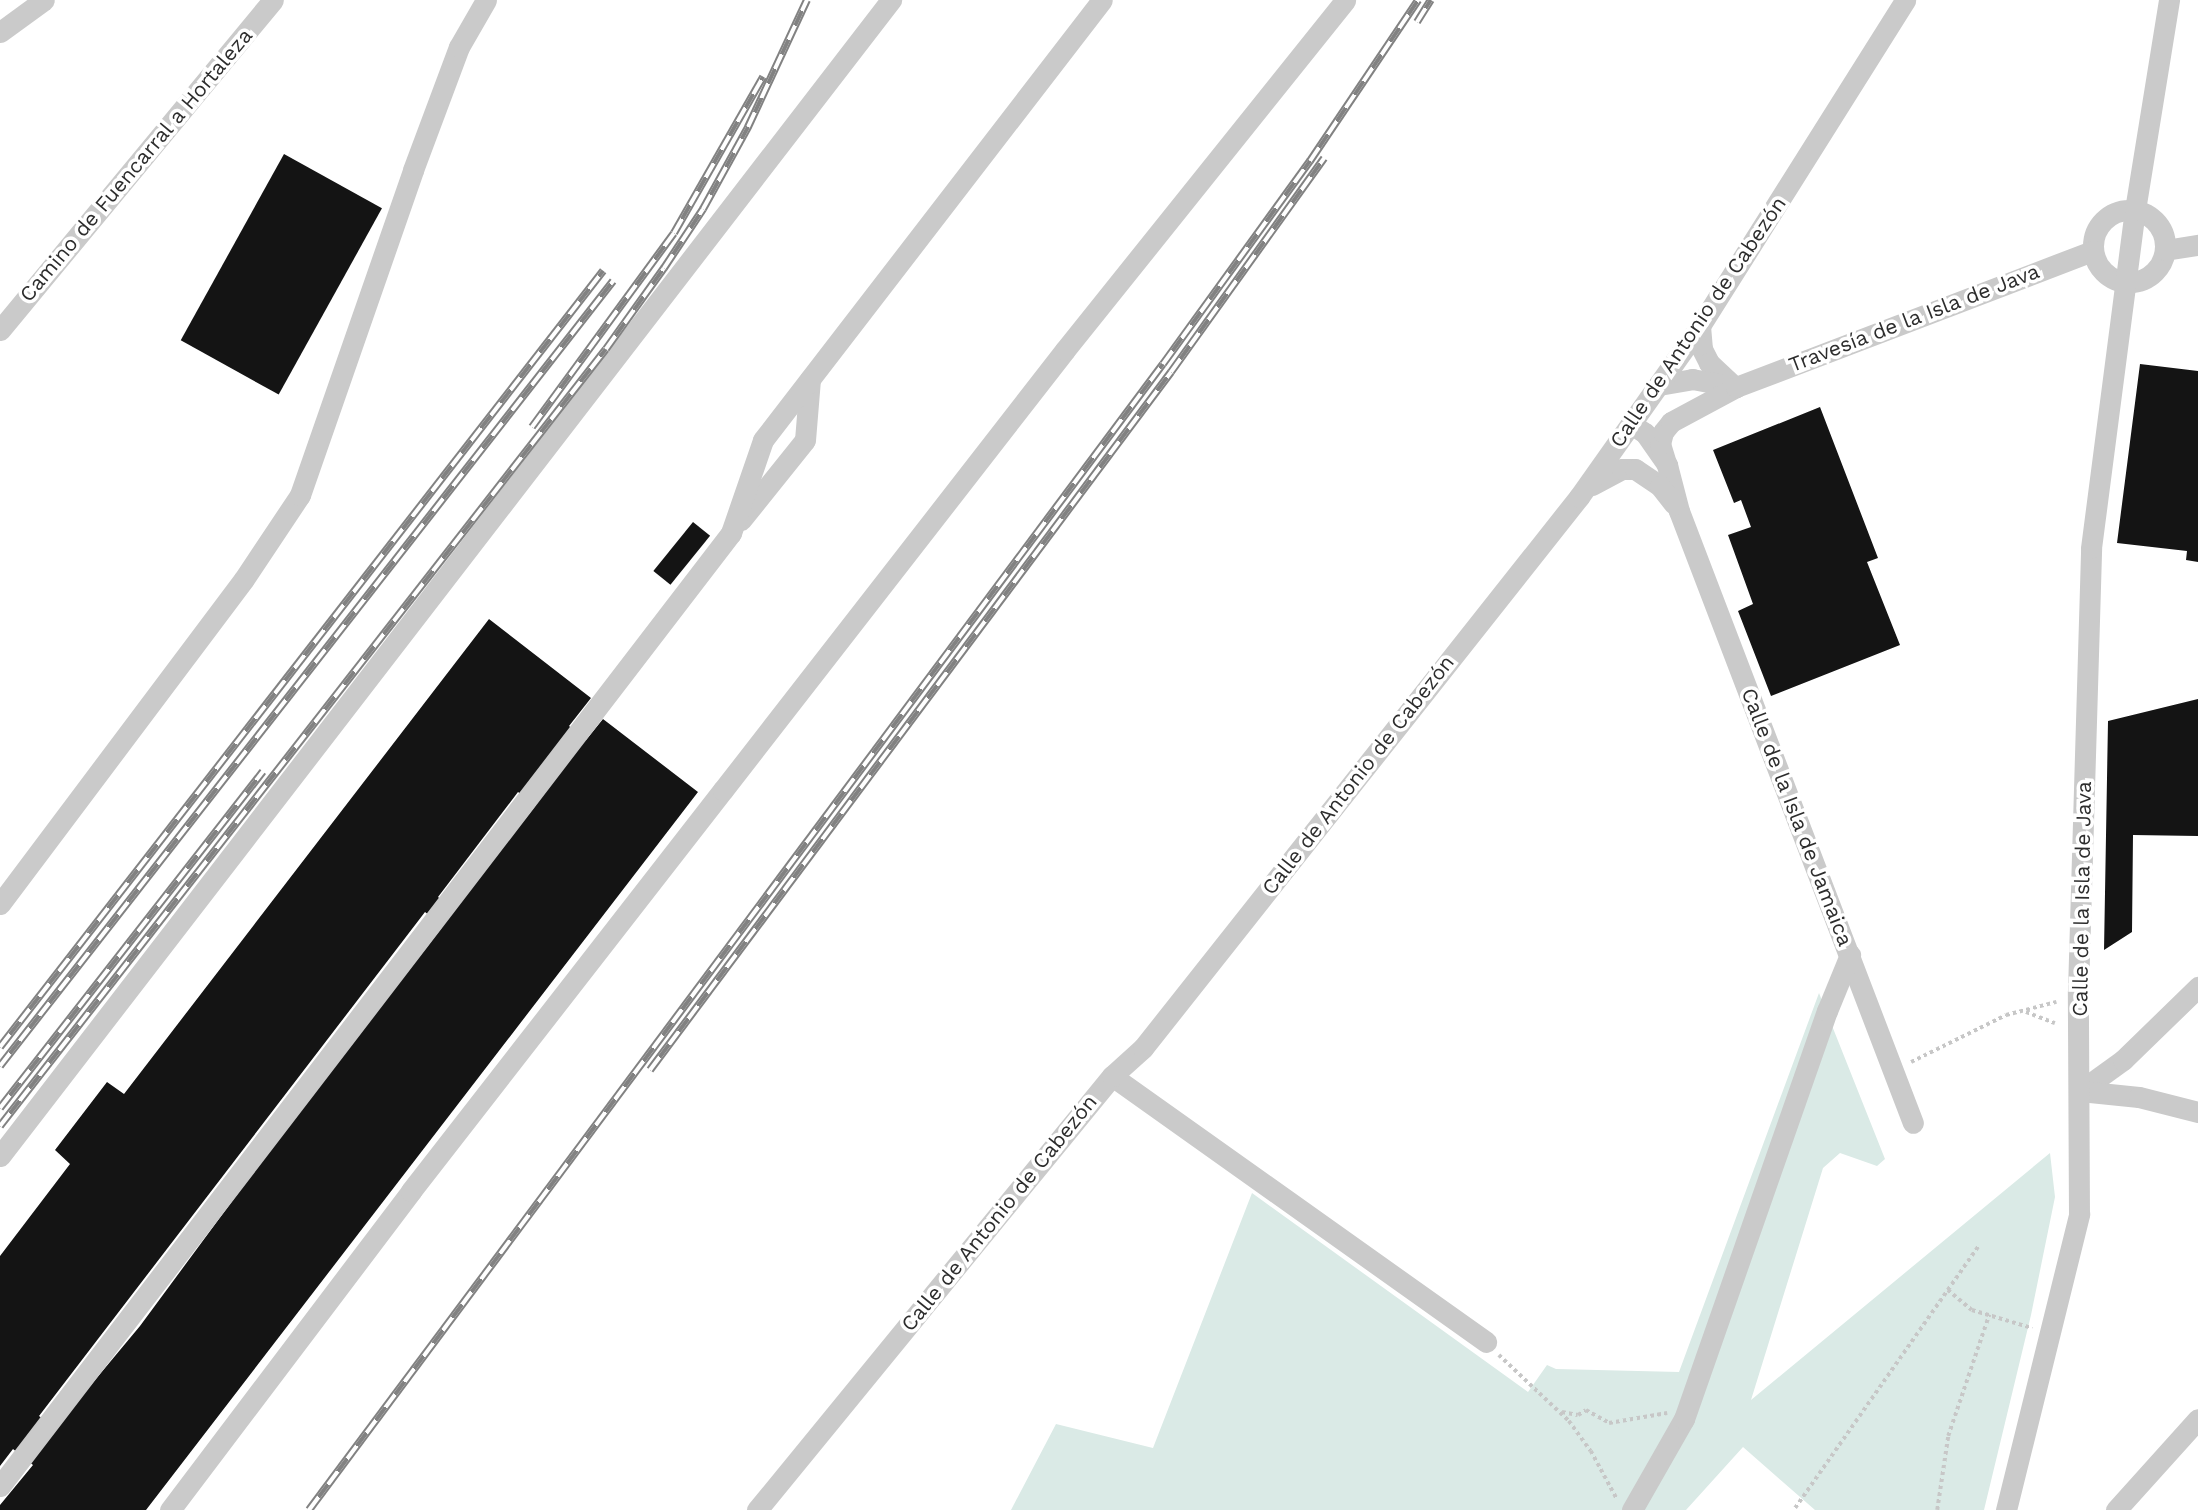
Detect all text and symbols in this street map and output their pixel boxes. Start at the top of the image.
street label: Camino de Fuencarral a Hortaleza [14,23,258,307]
street label: Calle de Antonio de Cabezón [1604,191,1792,453]
street label: Travesía de la Isla de Java [1784,258,2044,378]
street label: Calle de Antonio de Cabezón [1256,650,1460,900]
street label: Calle de la Isla de Jamaica [1736,684,1858,950]
street label: Calle de la Isla de Java [2067,780,2097,1018]
street label: Calle de Antonio de Cabezón [895,1089,1103,1337]

